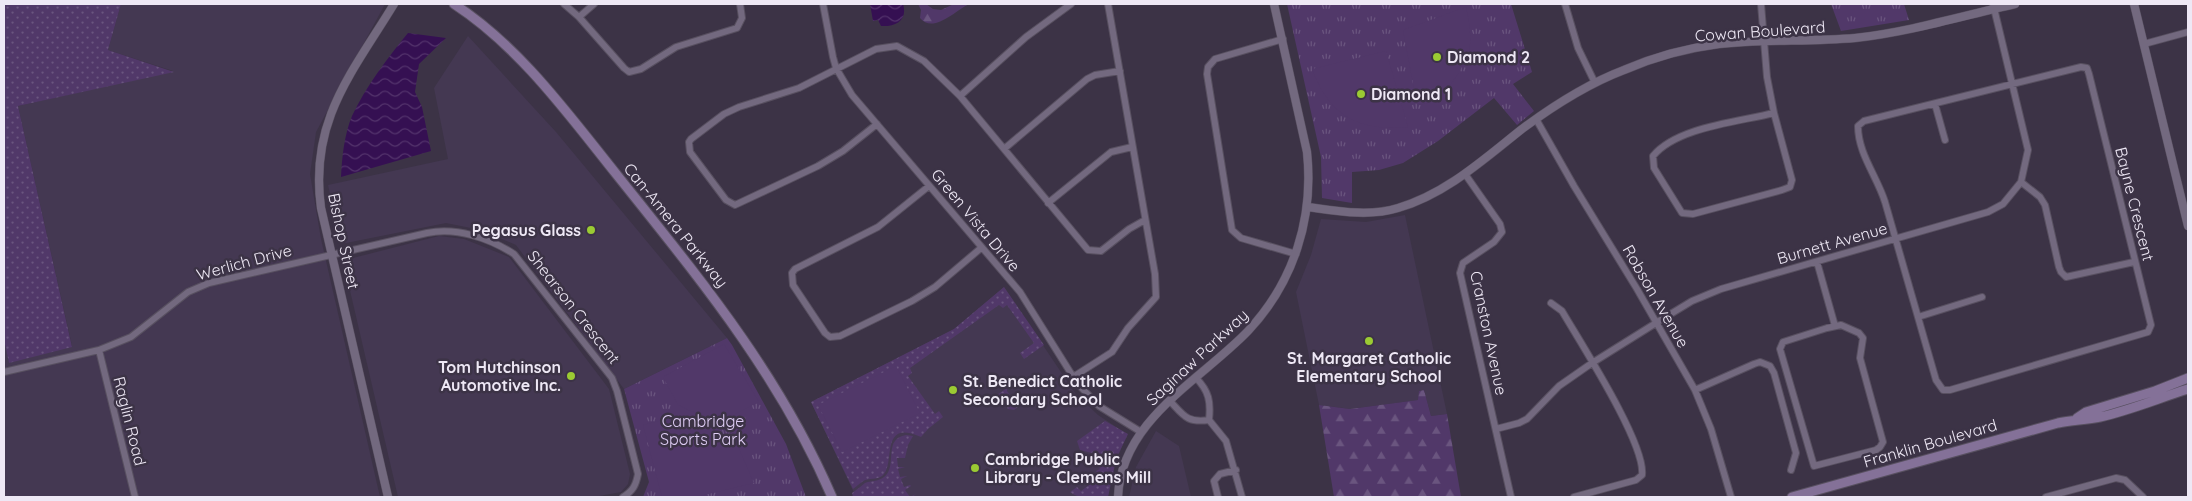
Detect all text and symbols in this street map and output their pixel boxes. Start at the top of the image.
street label: Cowan Boulevard [1694,16,1826,46]
place label: Diamond 2 [1447,47,1530,67]
marker: Diamond 2 [1431,51,1443,63]
place label: Diamond 1 [1371,84,1451,104]
marker: Diamond 1 [1355,88,1367,100]
street label: Bayne Crescent [2111,145,2159,263]
street label: Can-Amera Parkway [620,159,732,291]
street label: Green Vista Drive [927,164,1025,276]
street label: Bishop Street [324,191,364,291]
street label: Burnett Avenue [1774,218,1890,268]
place label: Pegasus Glass [472,220,581,240]
marker: Pegasus Glass [585,224,597,236]
street label: Werlich Drive [194,240,294,284]
street label: Robson Avenue [1618,241,1694,351]
street label: Shearson Crescent [523,246,625,368]
street label: Cranston Avenue [1466,269,1512,397]
street label: Saginaw Parkway [1142,305,1252,409]
marker: St. Margaret Catholic Elementary School [1363,335,1375,347]
place label: St. Margaret Catholic Elementary School [1287,348,1451,386]
place label: Tom Hutchinson Automotive Inc. [438,357,561,395]
marker: Tom Hutchinson Automotive Inc. [565,370,577,382]
place label: St. Benedict Catholic Secondary School [963,371,1122,409]
street label: Raglin Road [109,374,151,468]
marker: St. Benedict Catholic Secondary School [947,384,959,396]
park label: Cambridge Sports Park [660,411,746,449]
street label: Franklin Boulevard [1861,414,1999,472]
place label: Cambridge Public Library - Clemens Mill [985,449,1151,487]
marker: Cambridge Public Library - Clemens Mill [969,462,981,474]

